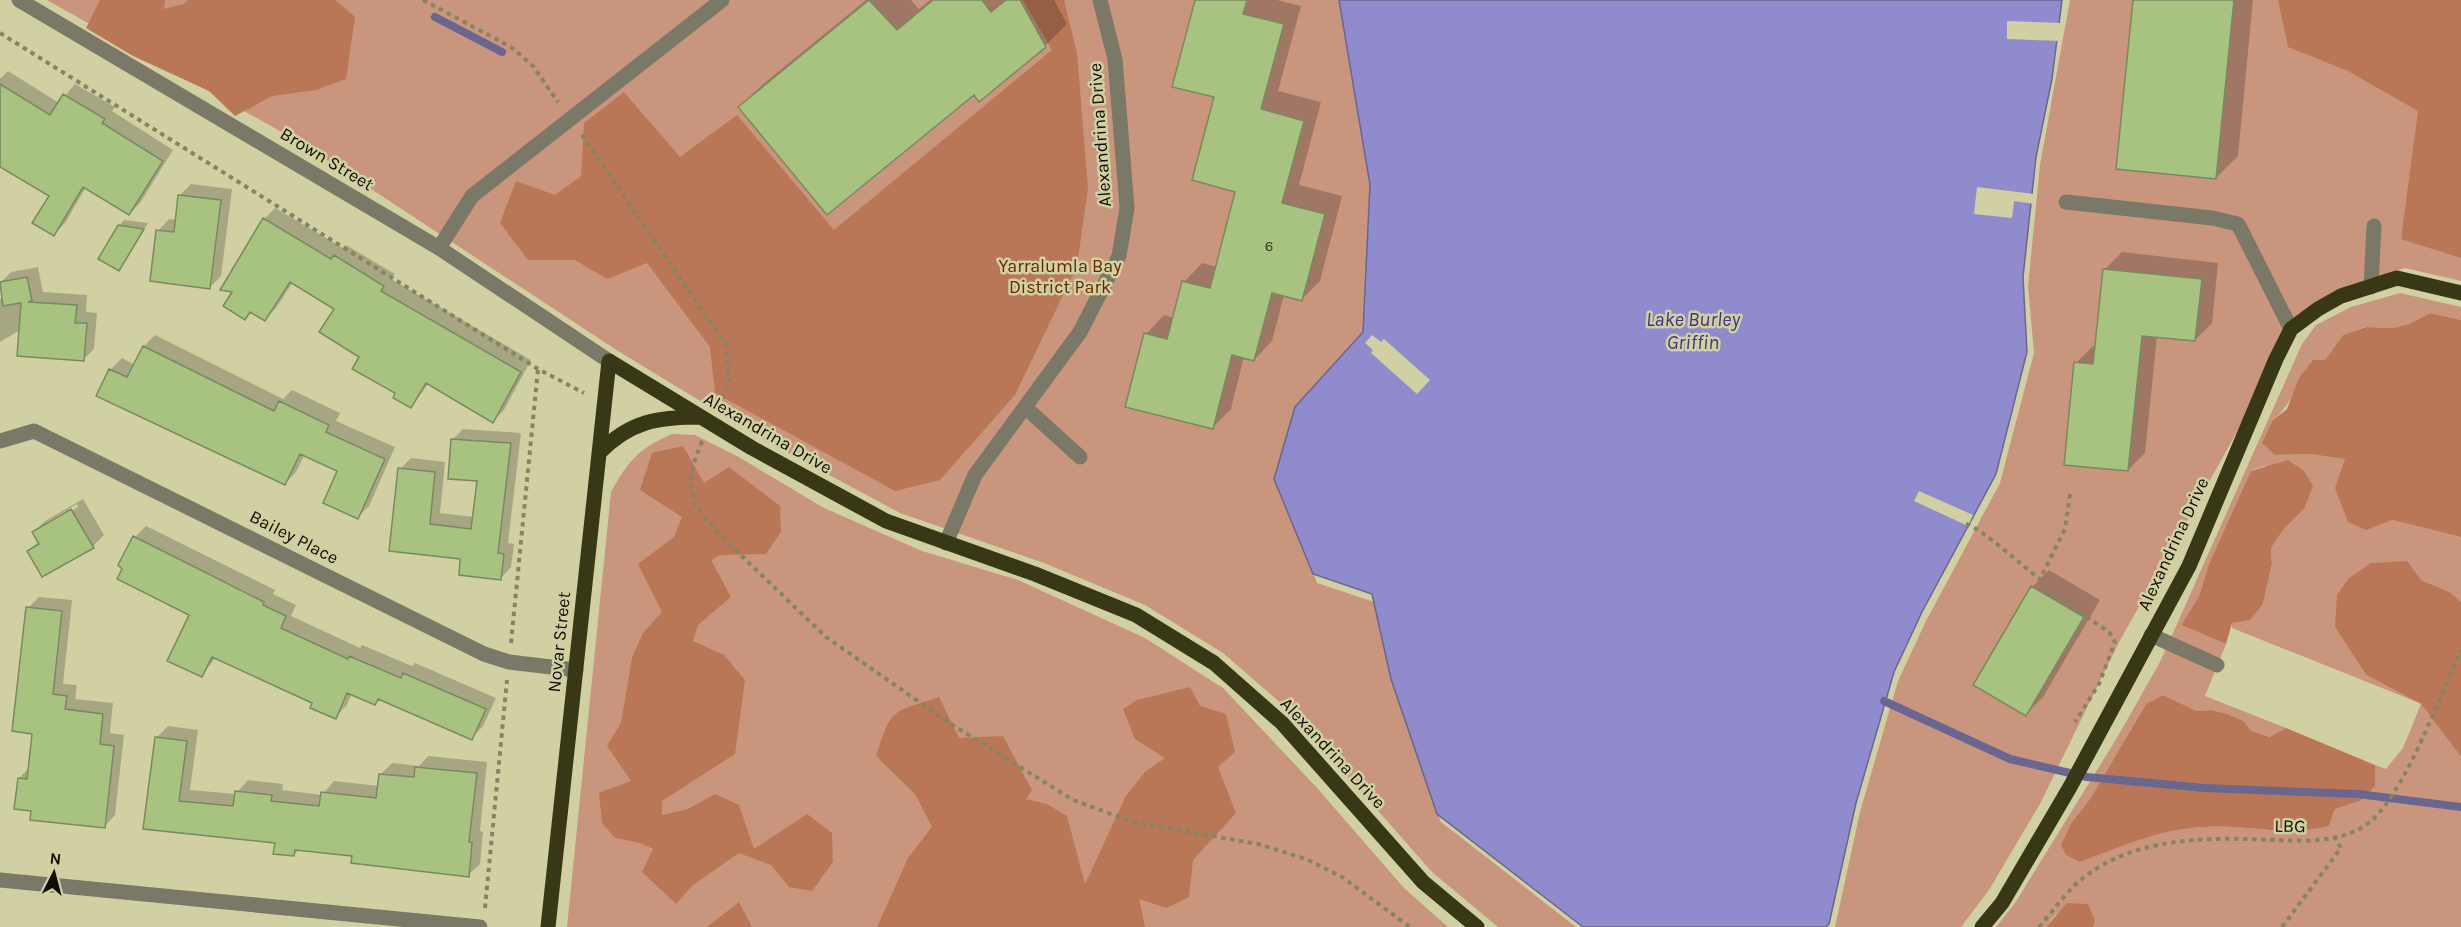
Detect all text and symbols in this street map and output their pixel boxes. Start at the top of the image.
street label: Alexandrina Drive [1084,62,1116,208]
street label: Brown Street [276,122,378,196]
house number: 6 [1265,237,1273,255]
park label: Yarralumla Bay District Park [998,255,1122,298]
water label: Lake Burley Griffin [1646,308,1741,354]
street label: Alexandrina Drive [700,387,836,479]
street label: Alexandrina Drive [2133,474,2213,614]
street label: Bailey Place [246,505,342,569]
street label: Novar Street [543,590,575,694]
street label: Alexandrina Drive [1276,693,1390,813]
street label: LBG [2274,815,2306,837]
north arrow [24,843,84,903]
text: N [49,849,62,869]

